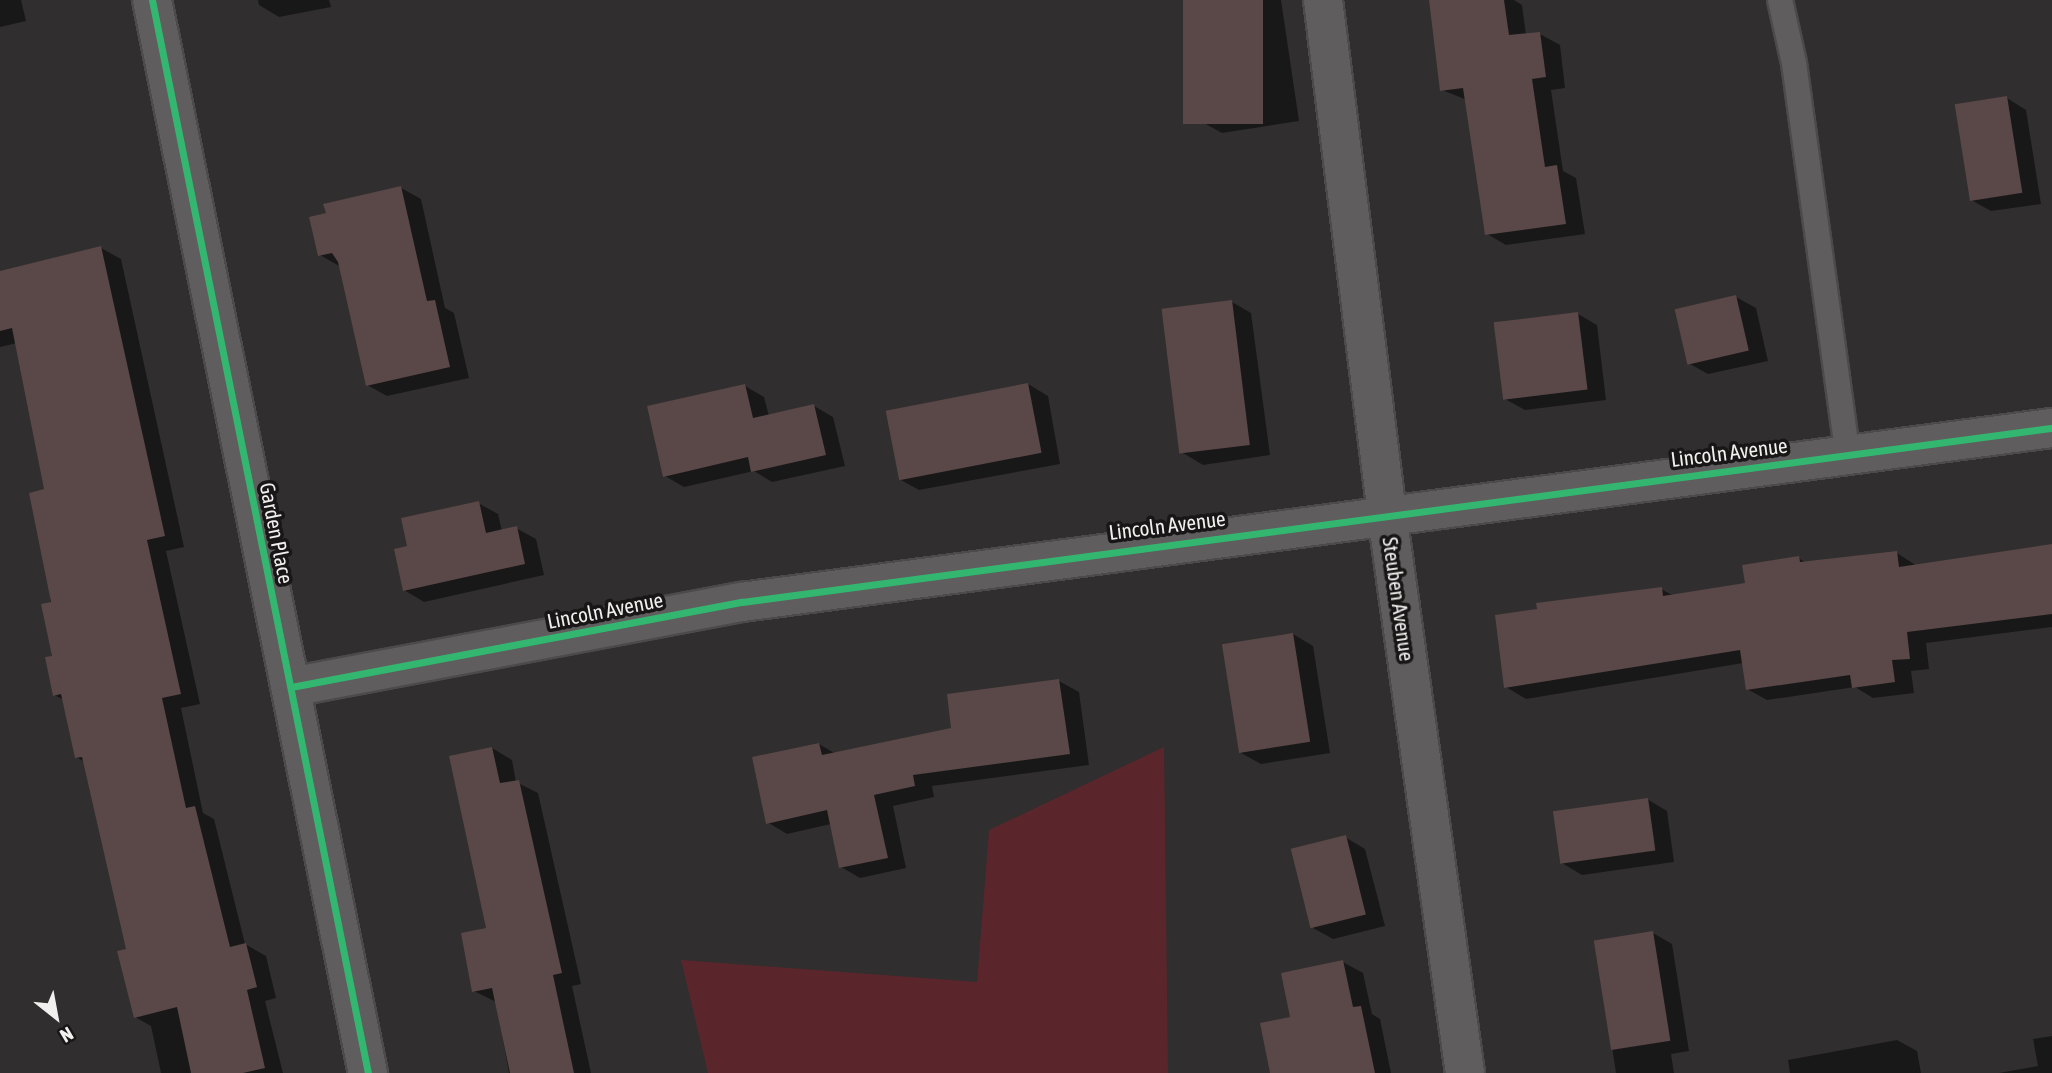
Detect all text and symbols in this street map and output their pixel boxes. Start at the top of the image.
street label: Lincoln Avenue [1669,432,1789,472]
street label: Garden Place [255,480,299,586]
street label: Lincoln Avenue [1107,505,1227,545]
street label: Steuben Avenue [1378,535,1420,663]
street label: Lincoln Avenue [545,586,665,634]
north arrow [21,982,91,1052]
text: N [56,1023,77,1047]

